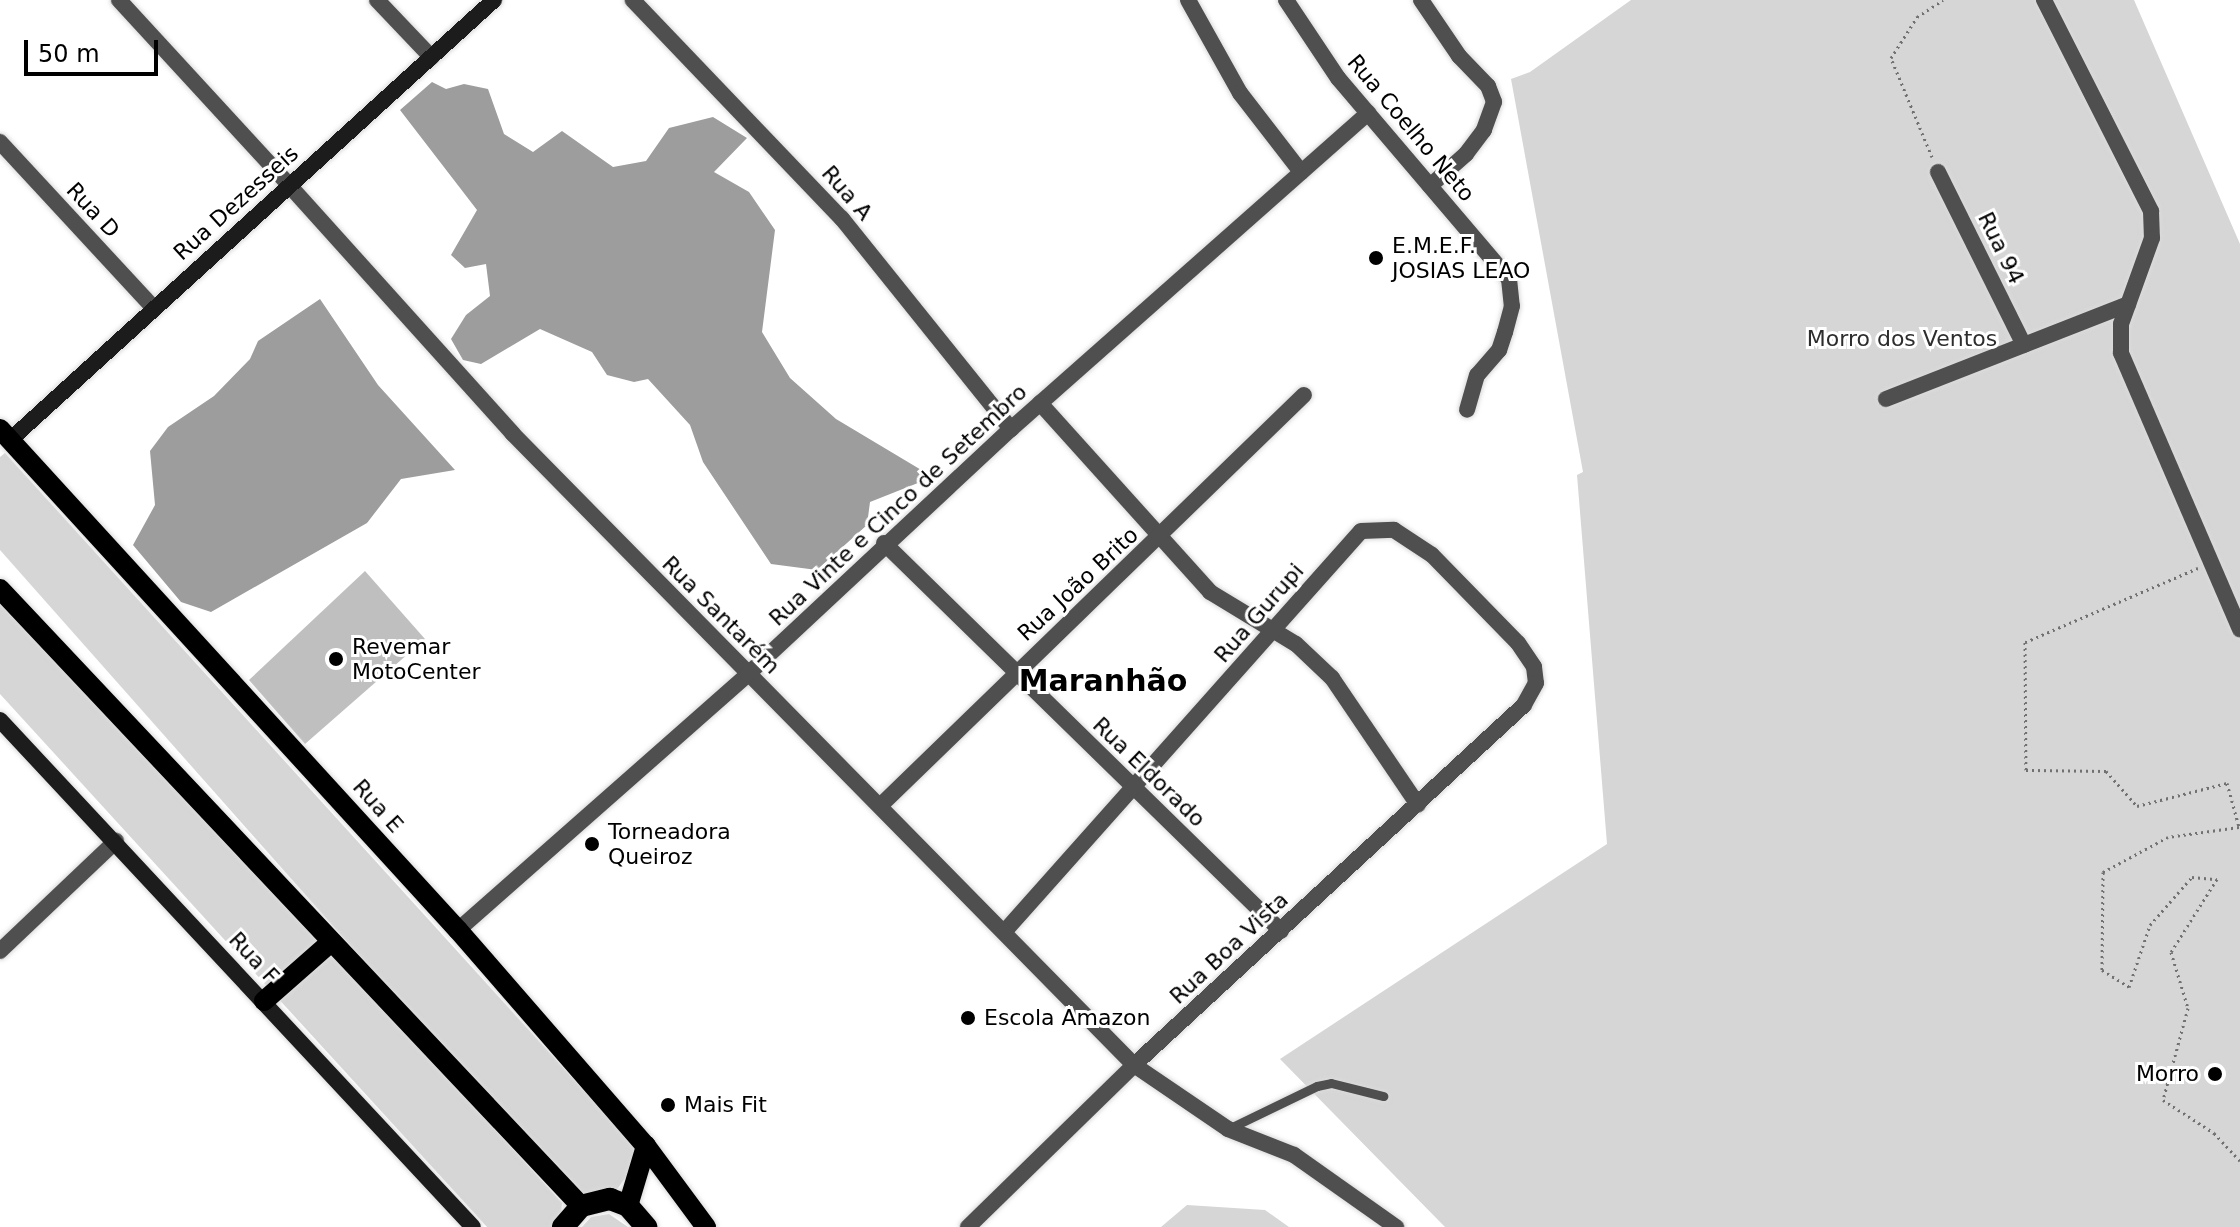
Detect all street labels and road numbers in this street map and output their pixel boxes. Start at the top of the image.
street label: Rua Coelho Neto [1342,49,1480,207]
street label: Rua Dezesseis [168,140,304,266]
street label: Rua A [816,160,878,226]
street label: Rua D [61,177,125,243]
street label: Rua 94 [1972,208,2030,288]
street label: Rua Vinte e Cinco de Setembro [764,379,1032,631]
street label: Rua João Brito [1012,522,1144,646]
street label: Rua Santarém [657,551,785,679]
street label: Rua Gurupi [1209,558,1309,668]
street label: Rua Eldorado [1087,712,1211,832]
street label: Rua E [347,774,409,838]
street label: Rua Boa Vista [1164,887,1294,1009]
street label: Rua F [223,927,285,989]

